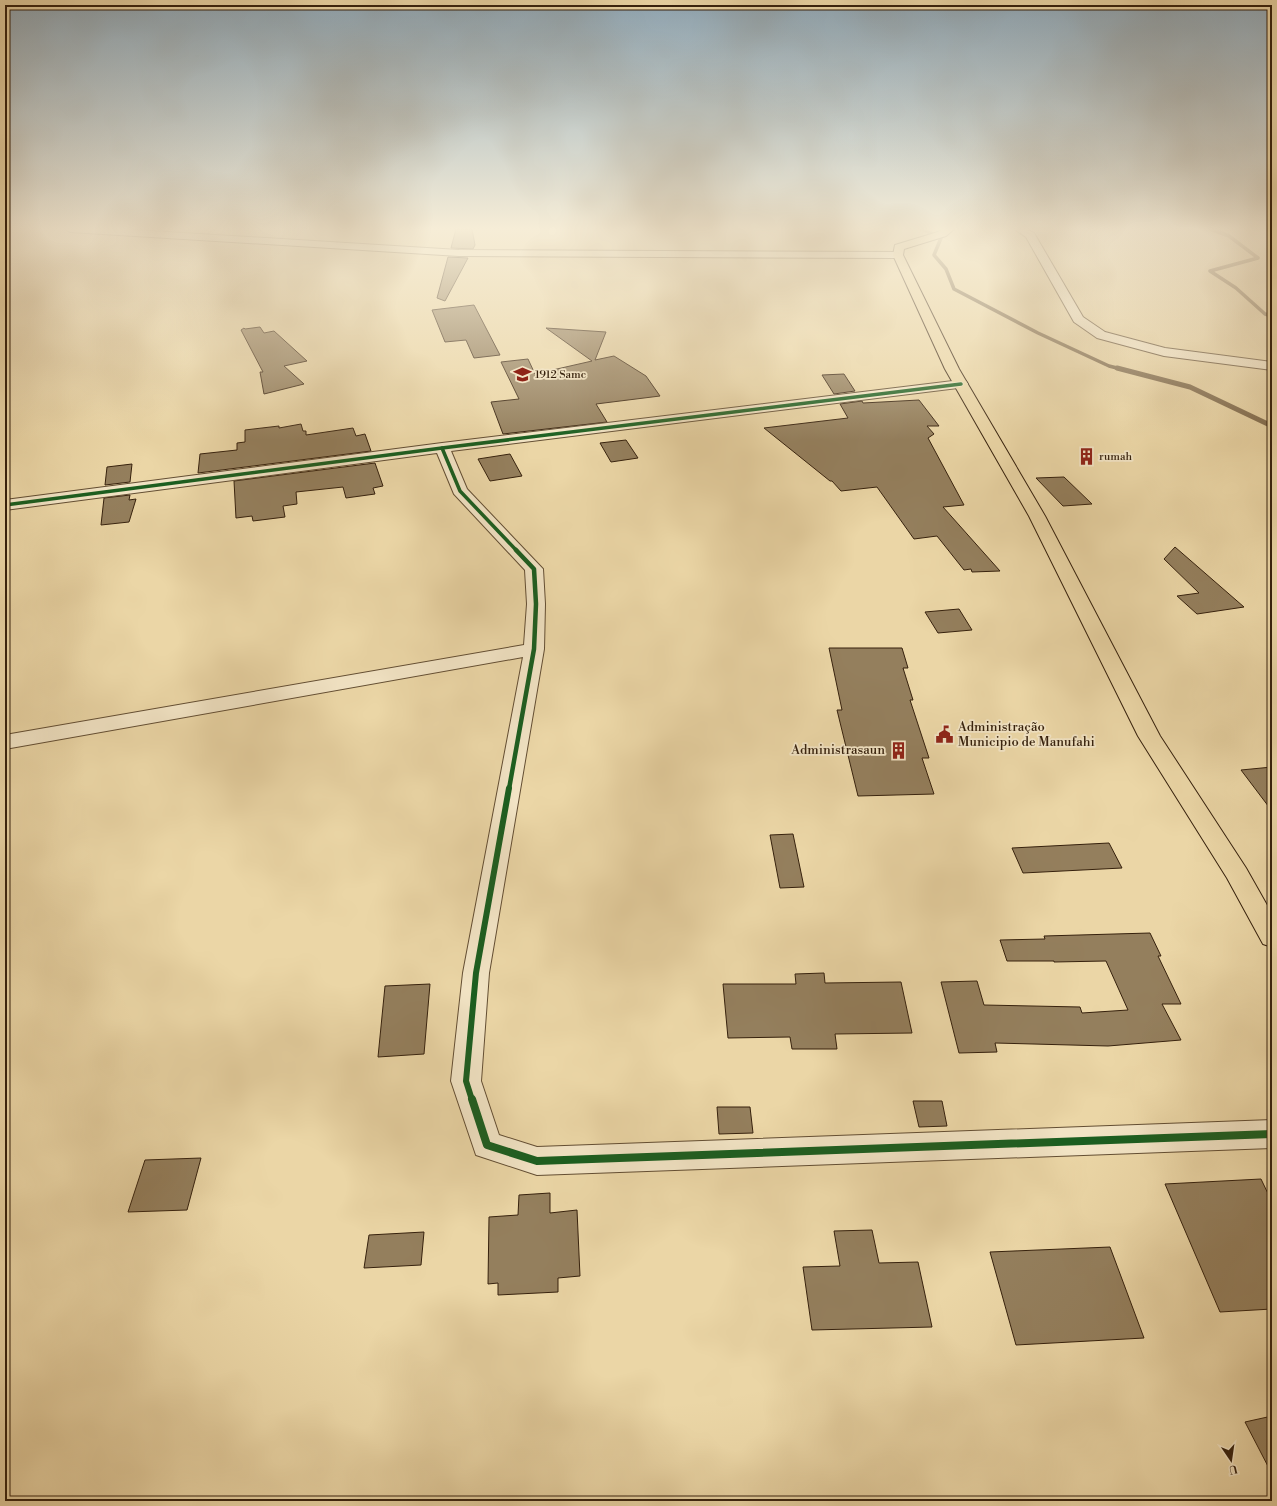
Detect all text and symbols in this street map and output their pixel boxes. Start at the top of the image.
school or university icon: 1912 Same [512,365,532,385]
place label: 1912 Same [535,368,587,382]
building icon: rumah [1076,447,1096,467]
place label: rumah [1099,450,1133,464]
place label: Administração Municipio de Manufahi [957,719,1095,750]
public building icon: Administração Municipio de Manufahi [935,724,955,744]
building icon: Administrasaun [888,740,908,760]
place label: Administrasaun [790,742,885,758]
north arrow [1211,1440,1251,1480]
text: U [1227,1461,1239,1477]

